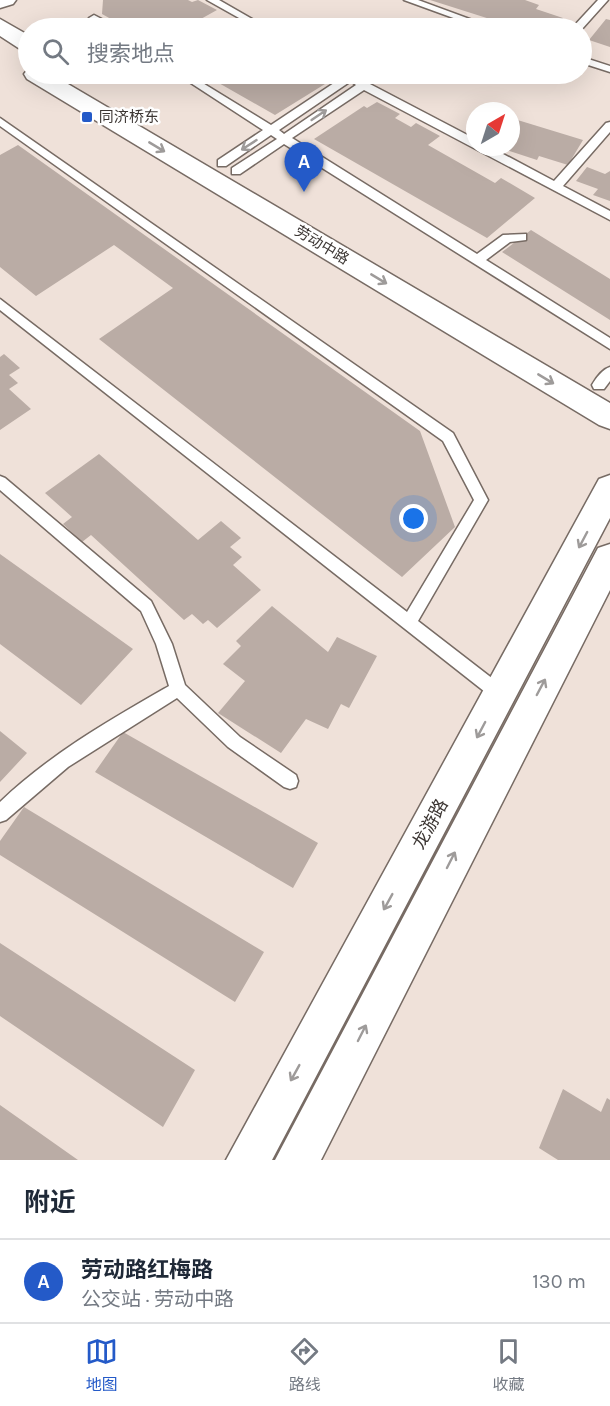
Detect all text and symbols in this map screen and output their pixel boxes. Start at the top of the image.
search box [18,18,592,84]
icon: search [39,35,72,68]
text: 搜索地点 [87,41,175,67]
north arrow [466,102,520,156]
place label: 同济桥东 [99,108,159,126]
one-way arrow [310,109,327,121]
marker: 同济桥东 [80,110,94,124]
one-way arrow [241,139,258,151]
one-way arrow [148,141,165,153]
pin: A [284,142,324,192]
street label: 劳动中路 [292,222,352,268]
one-way arrow [370,273,387,285]
one-way arrow [537,373,554,385]
your location [399,504,428,533]
one-way arrow [576,530,588,548]
one-way arrow [535,679,547,696]
one-way arrow [475,721,487,738]
street label: 龙游路 [407,795,453,853]
one-way arrow [446,851,458,869]
one-way arrow [382,892,393,910]
one-way arrow [357,1025,368,1043]
one-way arrow [289,1064,301,1081]
text: 附近 [24,1187,76,1218]
text: 劳动路红梅路 [81,1257,213,1283]
text: A [37,1270,50,1293]
text: 130 m [532,1270,586,1293]
text: 公交站 · 劳动中路 [81,1288,234,1311]
tab: 地图 [85,1335,118,1395]
tab: 路线 [288,1335,321,1395]
tab: 收藏 [492,1335,525,1395]

